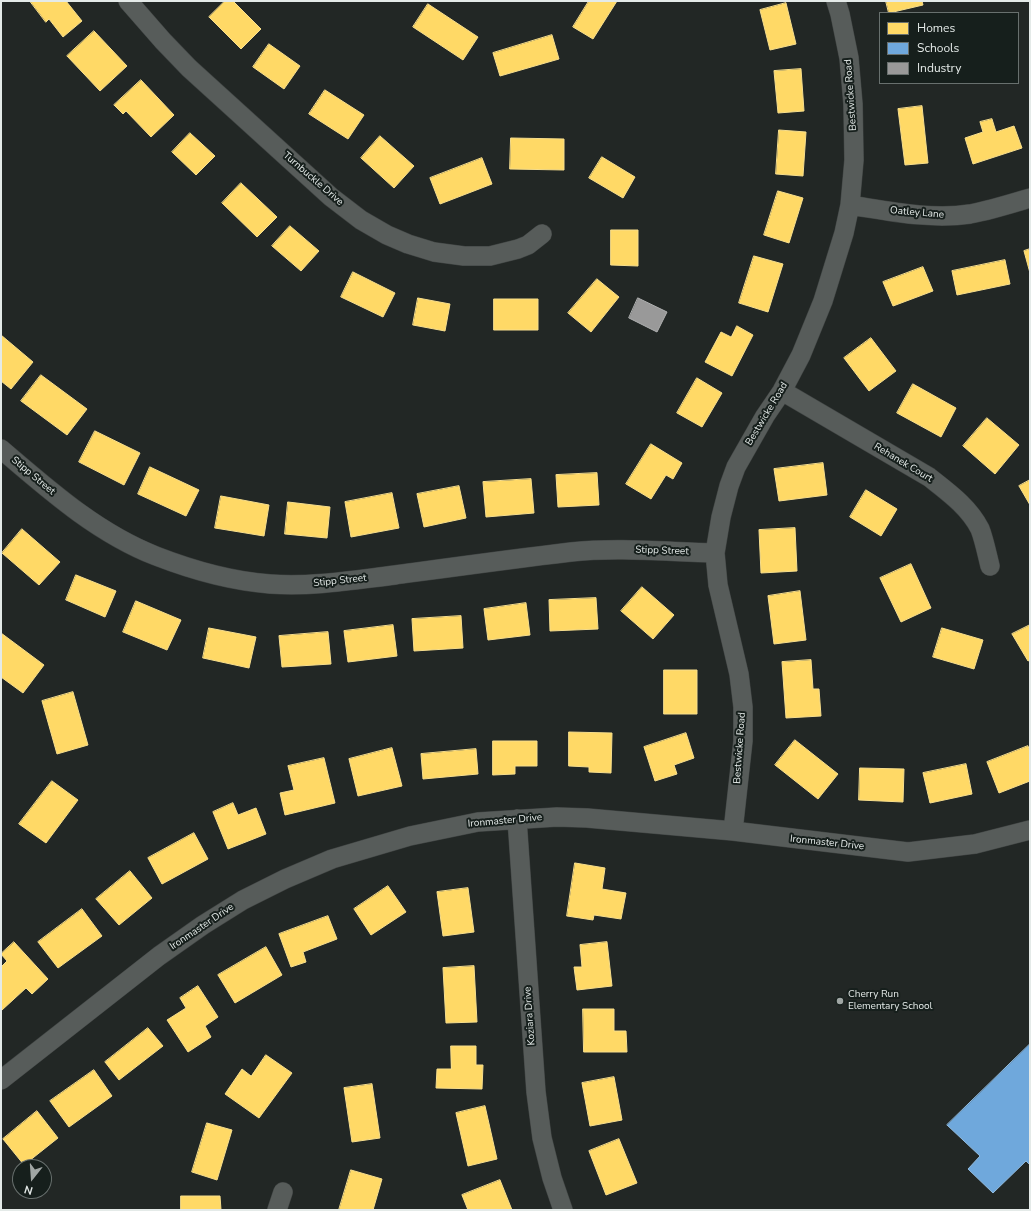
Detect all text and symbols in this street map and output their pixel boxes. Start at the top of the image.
legend [879,12,1019,84]
text: Homes [917,20,955,36]
text: Schools [917,40,959,56]
street label: Bestwicke Road [843,59,859,131]
text: Industry [917,60,961,76]
street label: Turnbuckle Drive [280,150,346,208]
street label: Oatley Lane [890,205,944,221]
street label: Bestwicke Road [743,380,791,448]
street label: Rehanek Court [871,441,935,485]
street label: Stipp Street [9,454,57,498]
street label: Stipp Street [635,544,689,558]
street label: Stipp Street [313,572,367,590]
street label: Bestwicke Road [732,712,748,784]
street label: Ironmaster Drive [467,812,543,830]
street label: Ironmaster Drive [789,833,865,853]
street label: Ironmaster Drive [168,901,236,953]
street label: Koziara Drive [522,986,538,1046]
place label: Cherry Run Elementary School [848,989,933,1012]
marker: Cherry Run Elementary School [835,996,845,1006]
north arrow [12,1159,52,1199]
text: N [23,1182,35,1198]

